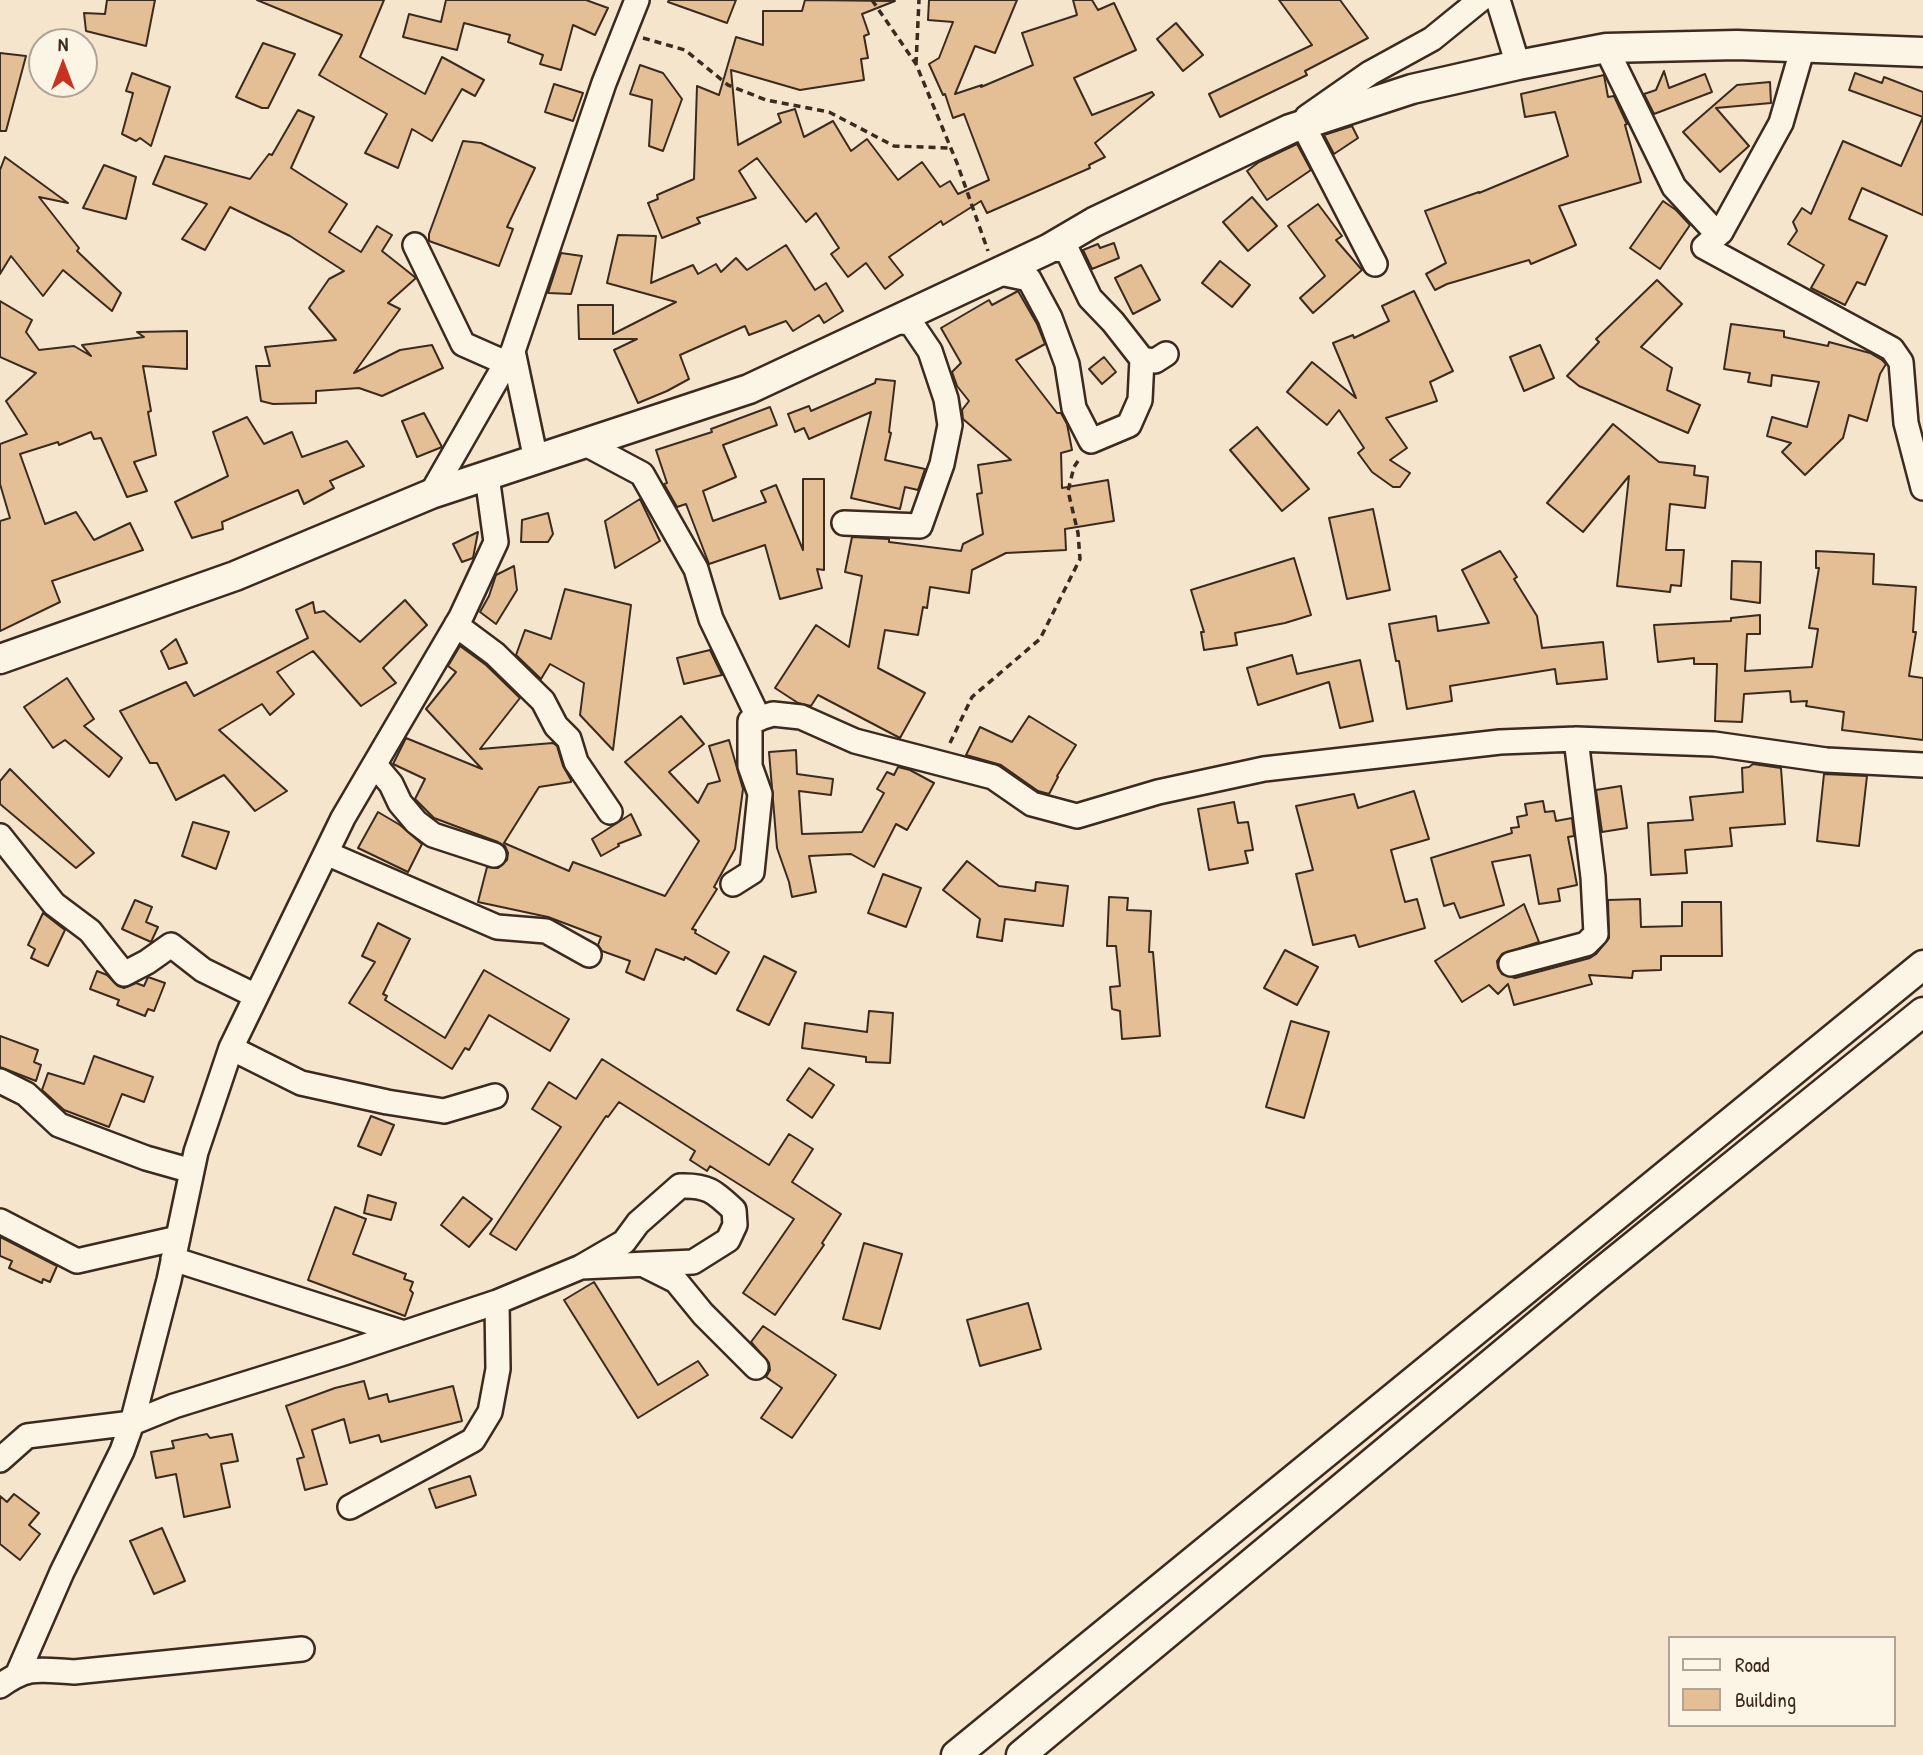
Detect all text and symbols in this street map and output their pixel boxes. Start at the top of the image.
north arrow [28,28,98,98]
text: N [58,31,68,57]
legend [1668,1636,1895,1727]
text: Road [1735,1650,1769,1679]
text: Building [1735,1685,1796,1714]

